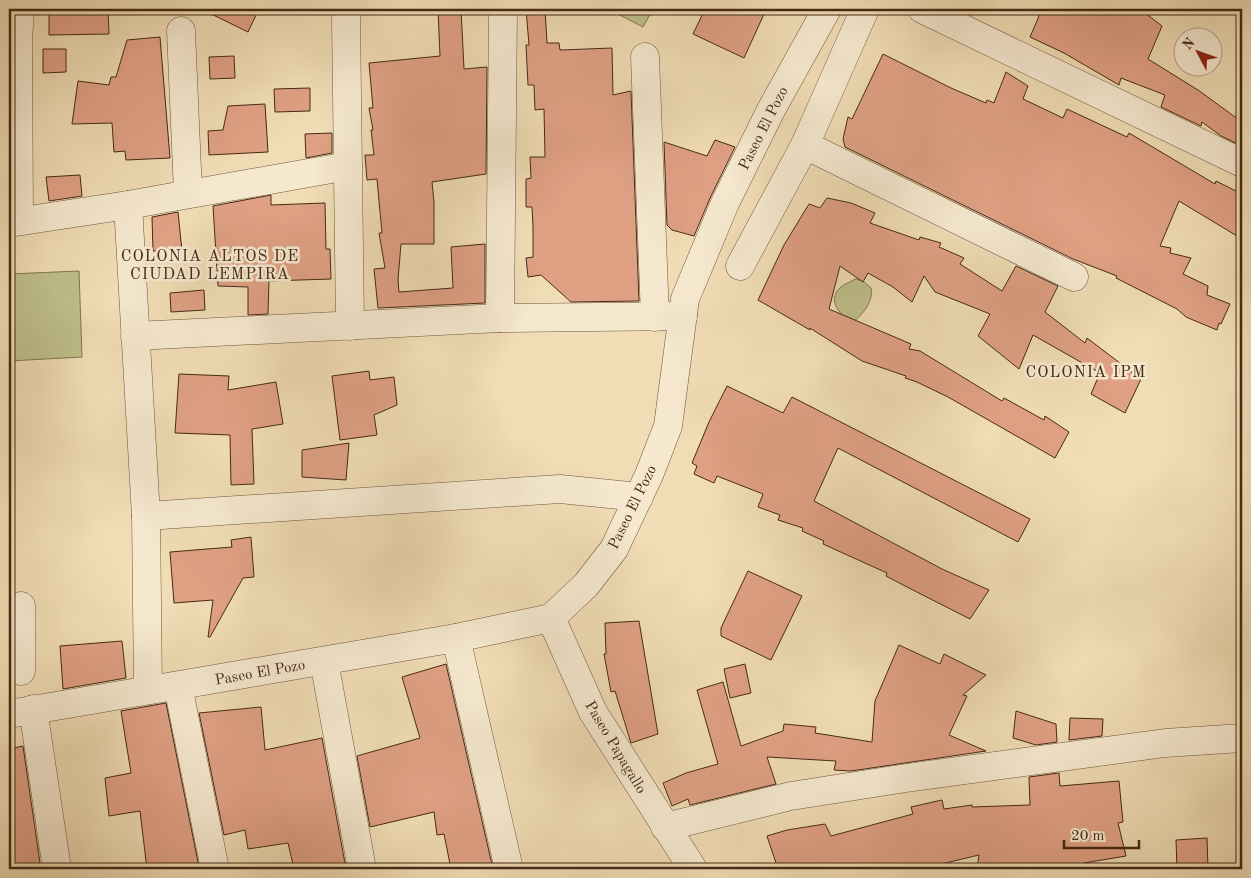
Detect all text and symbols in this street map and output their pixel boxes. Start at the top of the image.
north arrow [1174,28,1224,78]
text: N [1180,35,1198,53]
street label: Paseo El Pozo [737,85,792,173]
district label: COLONIA ALTOS DE CIUDAD LEMPIRA [121,249,299,283]
district label: COLONIA IPM [1026,365,1146,381]
street label: Paseo El Pozo [607,463,660,552]
street label: Paseo El Pozo [214,658,307,689]
street label: Paseo Papagallo [581,699,648,797]
scale bar [1064,818,1138,850]
text: 20 m [1071,829,1105,844]

